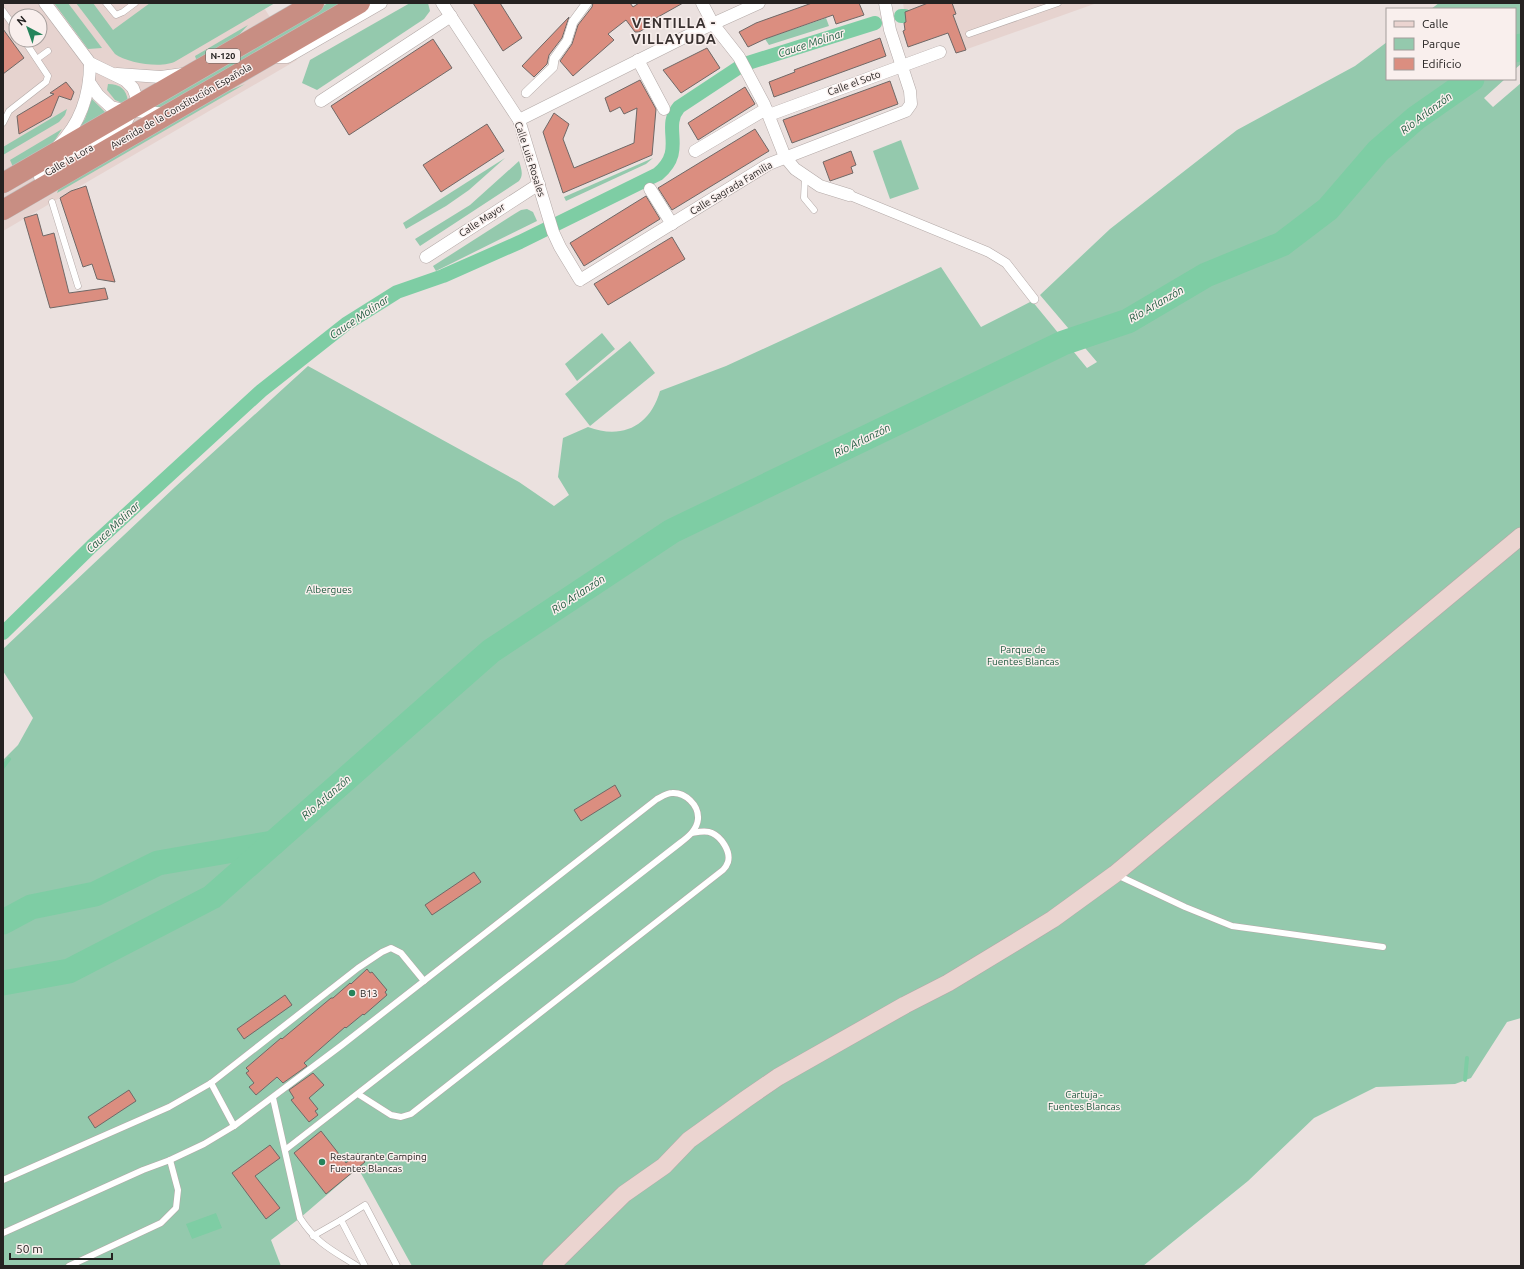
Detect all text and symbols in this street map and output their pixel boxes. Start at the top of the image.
north arrow [8,8,48,48]
legend [1386,8,1516,80]
text: N [14,13,28,28]
district label: VENTILLA - VILLAYUDA [631,15,717,47]
text: Calle [1422,17,1448,30]
water label: Cauce Molinar [776,26,846,59]
text: Parque [1422,37,1460,50]
road number: N-120 [206,49,240,63]
text: Edificio [1422,57,1462,70]
street label: Avenida de la Constitución Española [108,61,254,151]
street label: Calle el Soto [826,68,882,98]
water label: Río Arlanzón [1398,90,1454,136]
street label: Calle Luis Rosales [513,120,547,198]
street label: Calle la Lora [43,142,95,178]
street label: Calle Sagrada Familia [688,159,774,217]
street label: Calle Mayor [457,201,507,239]
water label: Río Arlanzón [1126,283,1186,325]
water label: Cauce Molinar [327,292,392,341]
water label: Río Arlanzón [832,421,892,459]
water label: Cauce Molinar [84,499,143,555]
water label: Río Arlanzón [549,572,607,616]
park label: Albergues [306,584,352,595]
park label: Parque de Fuentes Blancas [987,644,1059,667]
water label: Río Arlanzón [299,772,353,822]
marker: B13 [347,988,357,998]
place label: B13 [360,988,378,999]
park label: Cartuja - Fuentes Blancas [1048,1089,1120,1112]
place label: Restaurante Camping Fuentes Blancas [330,1151,427,1174]
marker: Restaurante Camping Fuentes Blancas [317,1157,327,1167]
scale bar [10,1235,112,1261]
text: 50 m [16,1242,43,1255]

